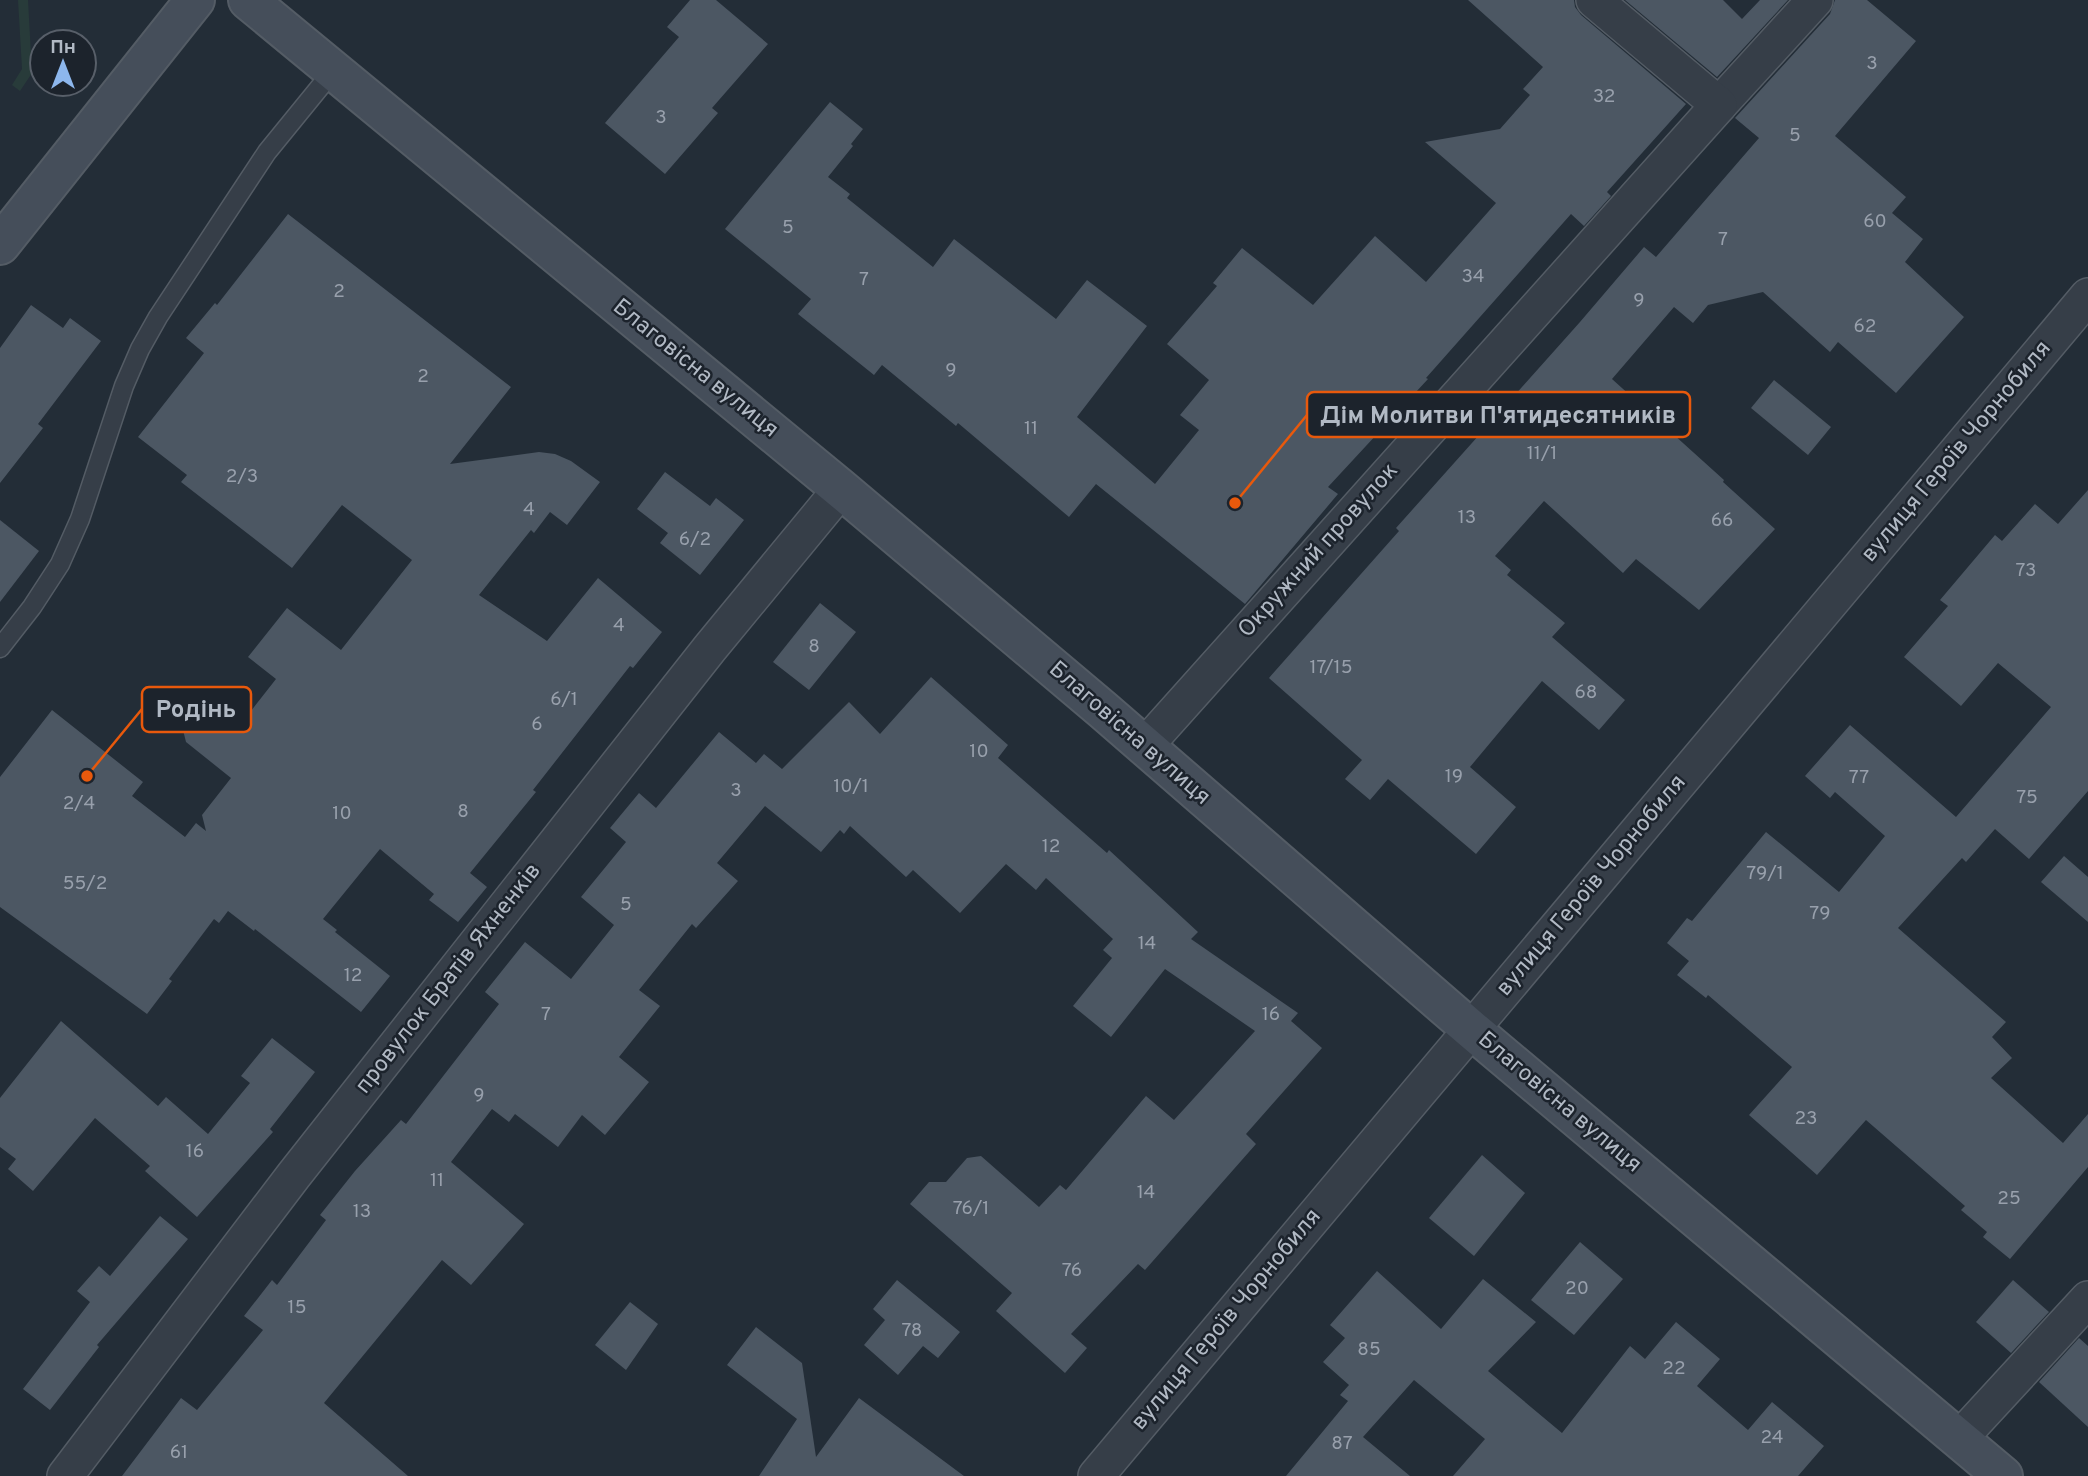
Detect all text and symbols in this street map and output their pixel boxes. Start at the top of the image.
north arrow [28,28,98,98]
text: Пн [50,36,76,60]
house number: 3 [1866,52,1878,76]
house number: 32 [1593,85,1615,109]
house number: 3 [655,106,667,130]
house number: 5 [1789,124,1801,148]
house number: 60 [1863,210,1887,234]
house number: 5 [782,216,794,240]
house number: 7 [1718,228,1728,252]
house number: 34 [1461,265,1485,289]
house number: 7 [859,268,869,292]
house number: 2 [333,280,345,304]
house number: 9 [1633,289,1645,313]
street label: Благовісна вулиця [606,293,784,445]
house number: 62 [1854,315,1876,339]
street label: вулиця Героїв Чорнобиля [1856,335,2058,569]
house number: 9 [945,359,957,383]
house number: 2 [417,365,429,389]
callout: Дім Молитви П'ятидесятників [1307,392,1690,437]
text: Дім Молитви П'ятидесятників [1320,402,1676,432]
house number: 11 [1024,417,1038,441]
house number: 11/1 [1527,442,1557,466]
street label: Окружний провулок [1233,457,1405,645]
house number: 2/3 [226,465,258,489]
house number: 4 [523,498,535,522]
house number: 13 [1458,506,1476,530]
house number: 66 [1711,509,1733,533]
house number: 6/2 [679,528,711,552]
house number: 73 [2015,559,2037,583]
house number: 4 [613,614,625,638]
house number: 8 [808,635,820,659]
street label: Благовісна вулиця [1042,656,1216,812]
house number: 17/15 [1309,656,1353,680]
house number: 68 [1575,681,1597,705]
callout: Родінь [142,687,251,732]
house number: 6/1 [550,688,578,712]
text: Родінь [156,696,236,726]
house number: 6 [531,713,543,737]
house number: 10 [969,740,989,764]
house number: 19 [1445,765,1463,789]
house number: 77 [1849,766,1869,790]
street label: вулиця Героїв Чорнобиля [1491,769,1693,1003]
house number: 10/1 [833,775,869,799]
house number: 3 [730,779,742,803]
house number: 75 [2016,786,2038,810]
house number: 2/4 [63,792,95,816]
house number: 8 [457,800,469,824]
house number: 10 [332,802,352,826]
house number: 12 [1042,835,1060,859]
street label: провулок Братів Яхненків [350,858,548,1100]
house number: 79/1 [1746,862,1784,886]
house number: 55/2 [63,872,107,896]
house number: 5 [620,893,632,917]
house number: 79 [1809,902,1831,926]
house number: 14 [1138,932,1156,956]
house number: 12 [344,964,362,988]
house number: 7 [541,1003,551,1027]
house number: 16 [1262,1003,1280,1027]
street label: Благовісна вулиця [1471,1026,1647,1180]
house number: 9 [473,1084,485,1108]
house number: 23 [1794,1107,1818,1131]
house number: 16 [186,1140,204,1164]
house number: 11 [430,1169,444,1193]
house number: 14 [1137,1181,1155,1205]
house number: 25 [1997,1187,2021,1211]
house number: 76/1 [953,1197,989,1221]
house number: 13 [353,1200,371,1224]
street label: вулиця Героїв Чорнобиля [1126,1203,1328,1437]
house number: 76 [1062,1259,1082,1283]
house number: 20 [1565,1277,1589,1301]
house number: 15 [288,1296,306,1320]
house number: 78 [902,1319,922,1343]
house number: 85 [1357,1338,1381,1362]
house number: 22 [1662,1357,1686,1381]
house number: 24 [1760,1426,1784,1450]
house number: 87 [1331,1432,1353,1456]
house number: 61 [170,1441,188,1465]

